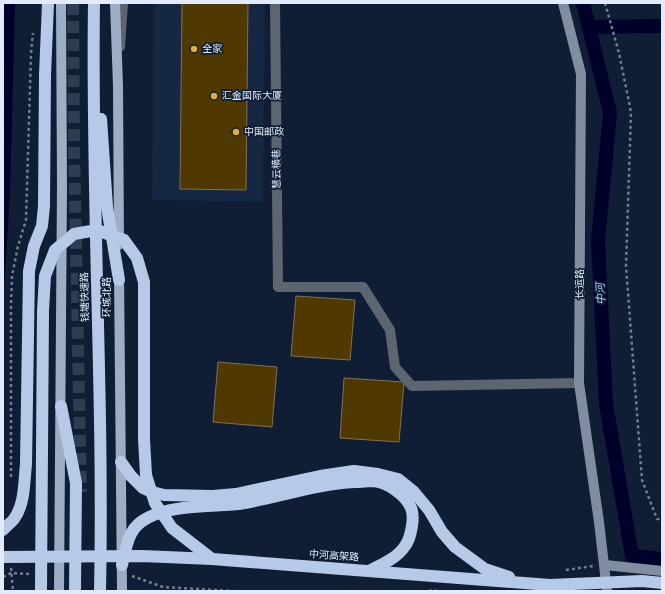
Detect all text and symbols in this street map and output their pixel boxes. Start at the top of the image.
place label: 全家 [202,43,223,55]
marker: 全家 [189,44,199,54]
place label: 汇金国际大厦 [222,90,282,102]
marker: 汇金国际大厦 [209,91,219,101]
place label: 中国邮政 [244,126,284,138]
marker: 中国邮政 [231,127,241,137]
street label: 慧云横巷 [271,149,283,189]
street label: 长运路 [574,269,586,299]
street label: 钱塘快速路 [79,272,91,322]
street label: 环城北路 [101,277,113,317]
water label: 中河 [594,281,608,305]
street label: 中河高架路 [309,548,359,564]

